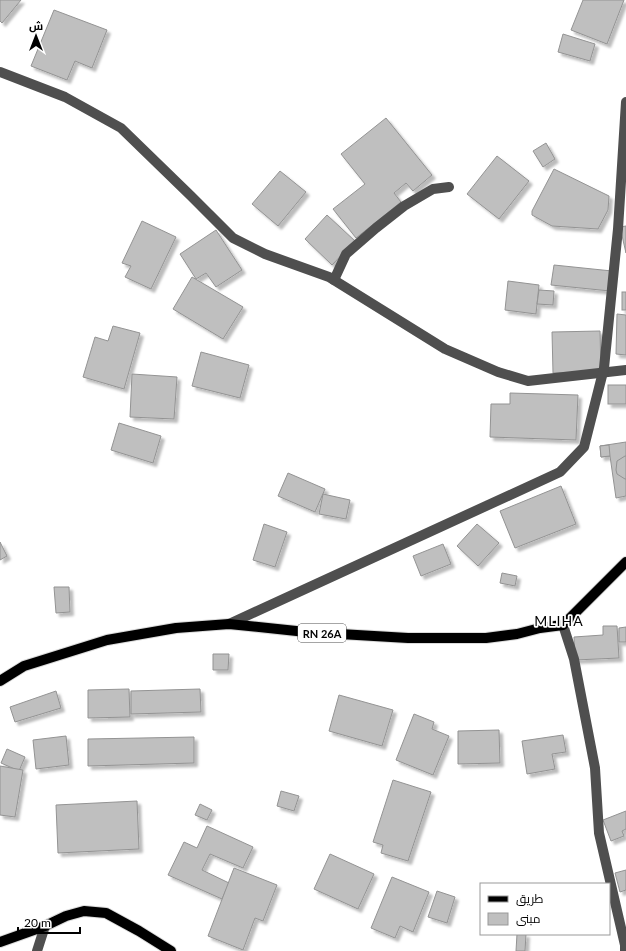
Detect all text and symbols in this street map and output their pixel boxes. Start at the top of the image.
north arrow [16,16,56,56]
text: ش [29,19,43,33]
district label: MLIHA [534,612,584,629]
road number: RN 26A [298,624,346,642]
legend [480,883,610,935]
text: طريق [516,891,544,906]
scale bar [18,909,80,935]
text: مبنى [516,911,541,926]
text: 20 m [24,915,51,930]

